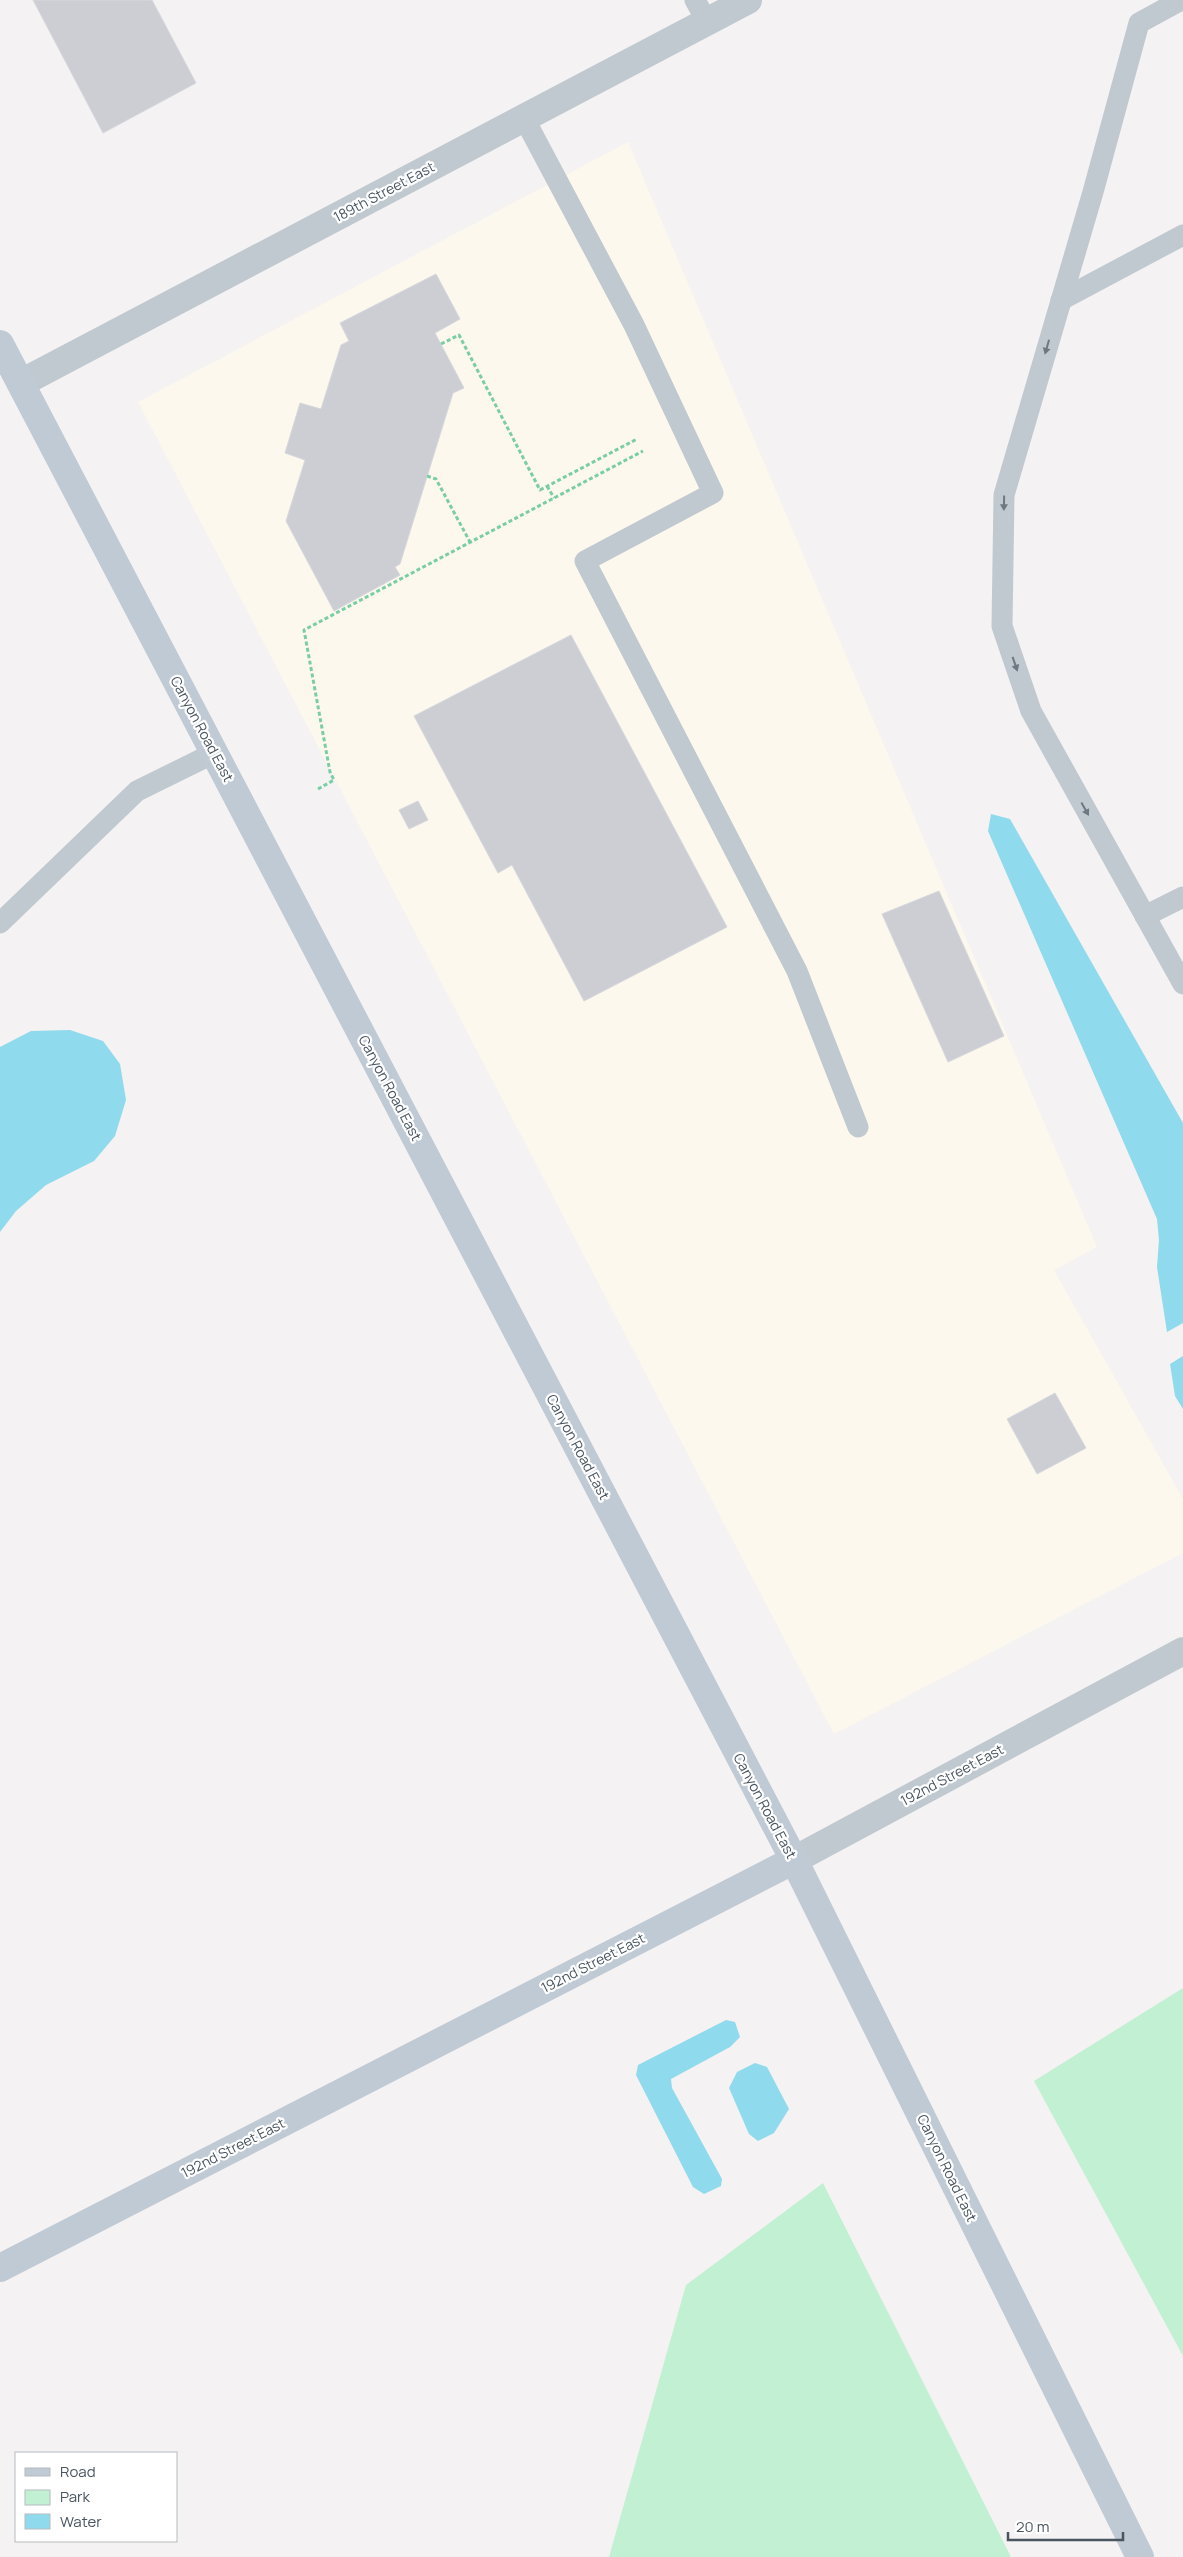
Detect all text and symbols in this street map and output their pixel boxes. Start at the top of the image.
street label: 189th Street East [330,157,438,226]
one-way arrow [1043,340,1051,355]
one-way arrow [1000,495,1008,511]
one-way arrow [1011,656,1019,671]
street label: Canyon Road East [167,673,238,785]
one-way arrow [1081,802,1090,816]
street label: Canyon Road East [355,1032,426,1144]
street label: Canyon Road East [543,1391,614,1503]
street label: 192nd Street East [897,1739,1007,1810]
street label: Canyon Road East [730,1750,801,1862]
street label: 192nd Street East [538,1928,648,1997]
street label: Canyon Road East [913,2111,982,2225]
street label: 192nd Street East [178,2113,288,2182]
legend [15,2452,178,2542]
text: Road [60,2461,96,2482]
text: Park [60,2486,90,2507]
scale bar [1008,2510,1123,2542]
text: Water [60,2511,102,2532]
text: 20 m [1016,2516,1049,2537]

